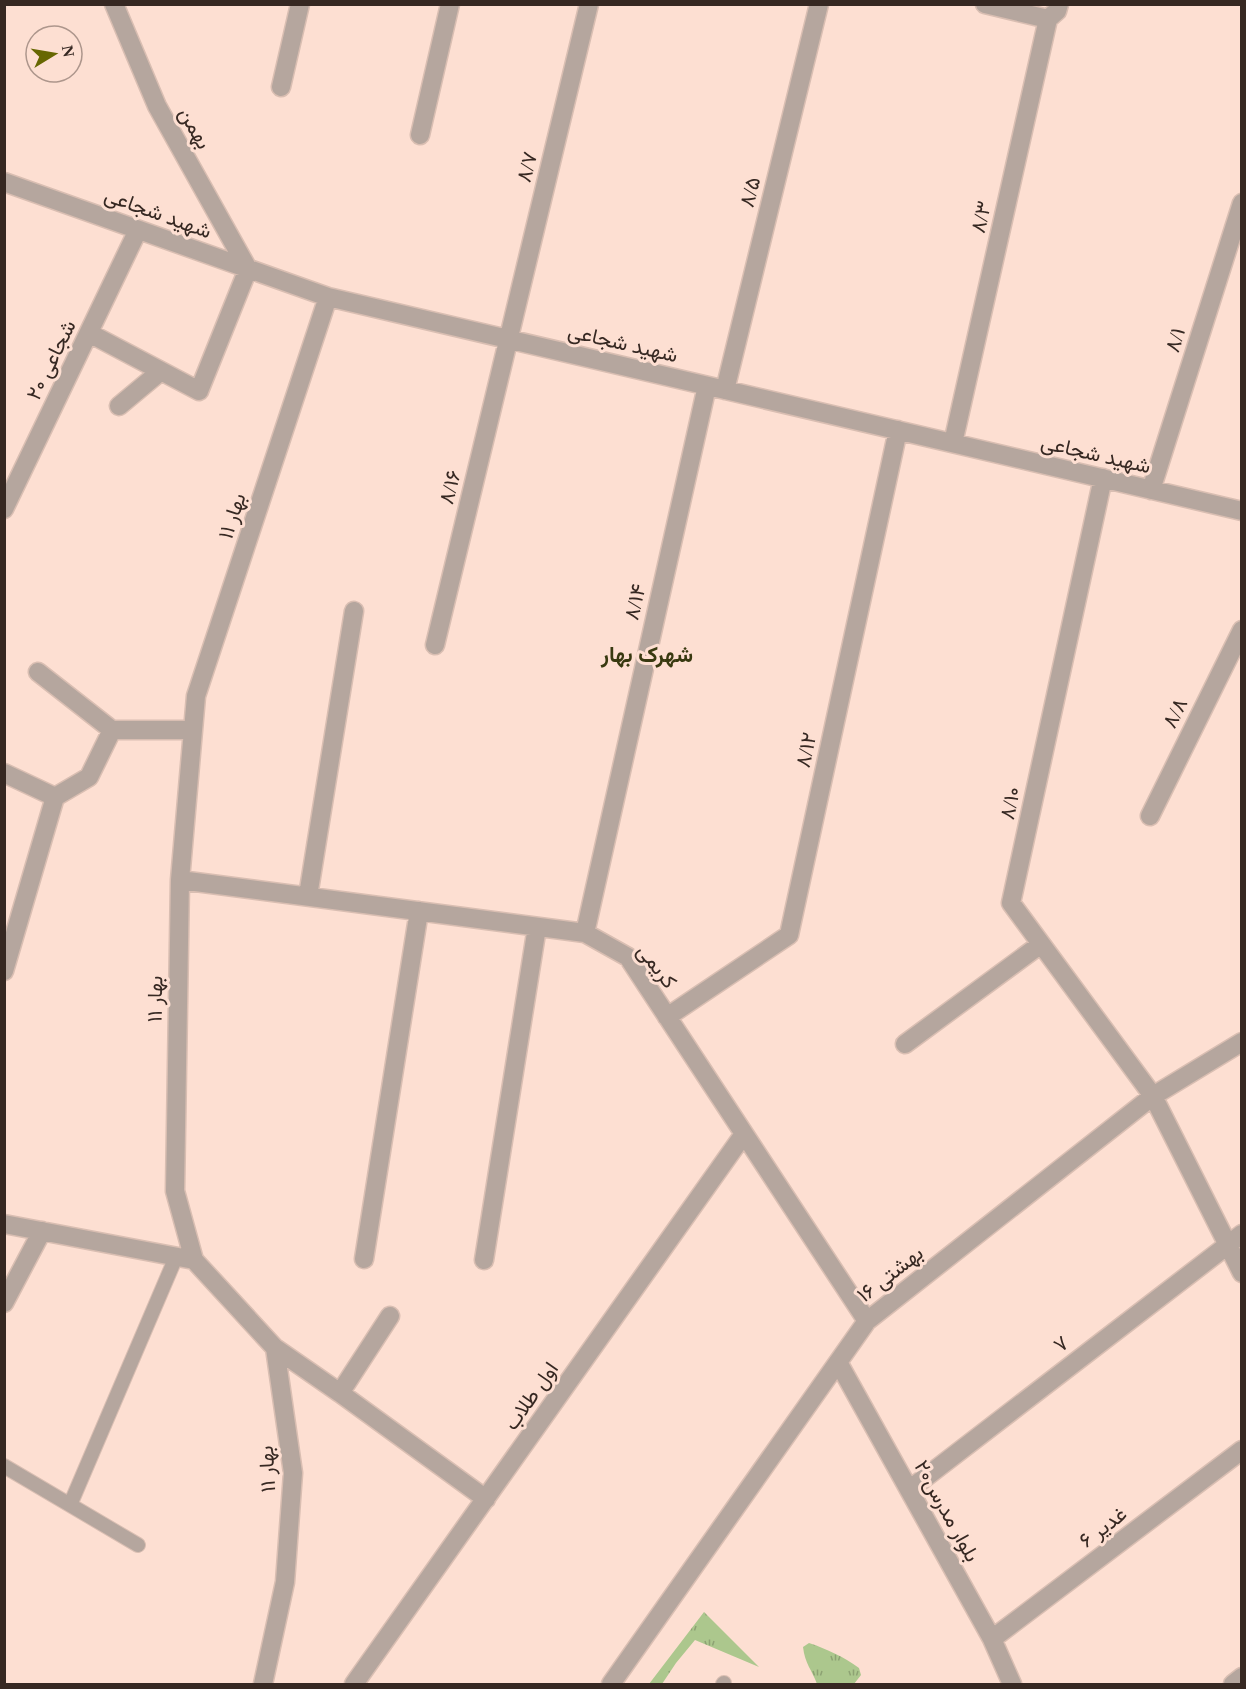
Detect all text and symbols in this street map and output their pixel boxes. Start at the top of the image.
north arrow [24,24,84,84]
text: N [59,44,78,59]
street label: بهمن [173,103,216,153]
street label: ۸/۷ [512,149,542,185]
street label: ۸/۵ [735,174,765,210]
street label: شهید شجاعی [101,183,215,244]
street label: ۸/۳ [966,199,996,235]
street label: شجاعی ۲۰ [21,316,81,404]
street label: شهید شجاعی [566,319,680,368]
street label: ۸/۱ [1160,325,1190,355]
street label: شهید شجاعی [1039,430,1153,479]
street label: ۸/۱۶ [434,467,466,507]
street label: بهار ۱۱ [213,490,252,542]
street label: ۸/۱۴ [619,582,651,622]
district label: شهرک بهار [600,642,693,668]
street label: ۸/۸ [1158,694,1192,732]
street label: ۸/۱۲ [791,730,821,770]
street label: ۸/۱۰ [995,784,1025,822]
street label: کریمی [631,939,682,994]
street label: بهار ۱۱ [143,975,168,1023]
street label: ۱۶ بهشتی [852,1241,928,1308]
street label: ۷ [1049,1331,1073,1357]
street label: اول طلاب [499,1357,564,1435]
street label: بهار ۱۱ [254,1445,281,1493]
street label: بلوار مدرس۲۰ [908,1456,985,1566]
street label: غدیر ۶ [1075,1501,1132,1553]

